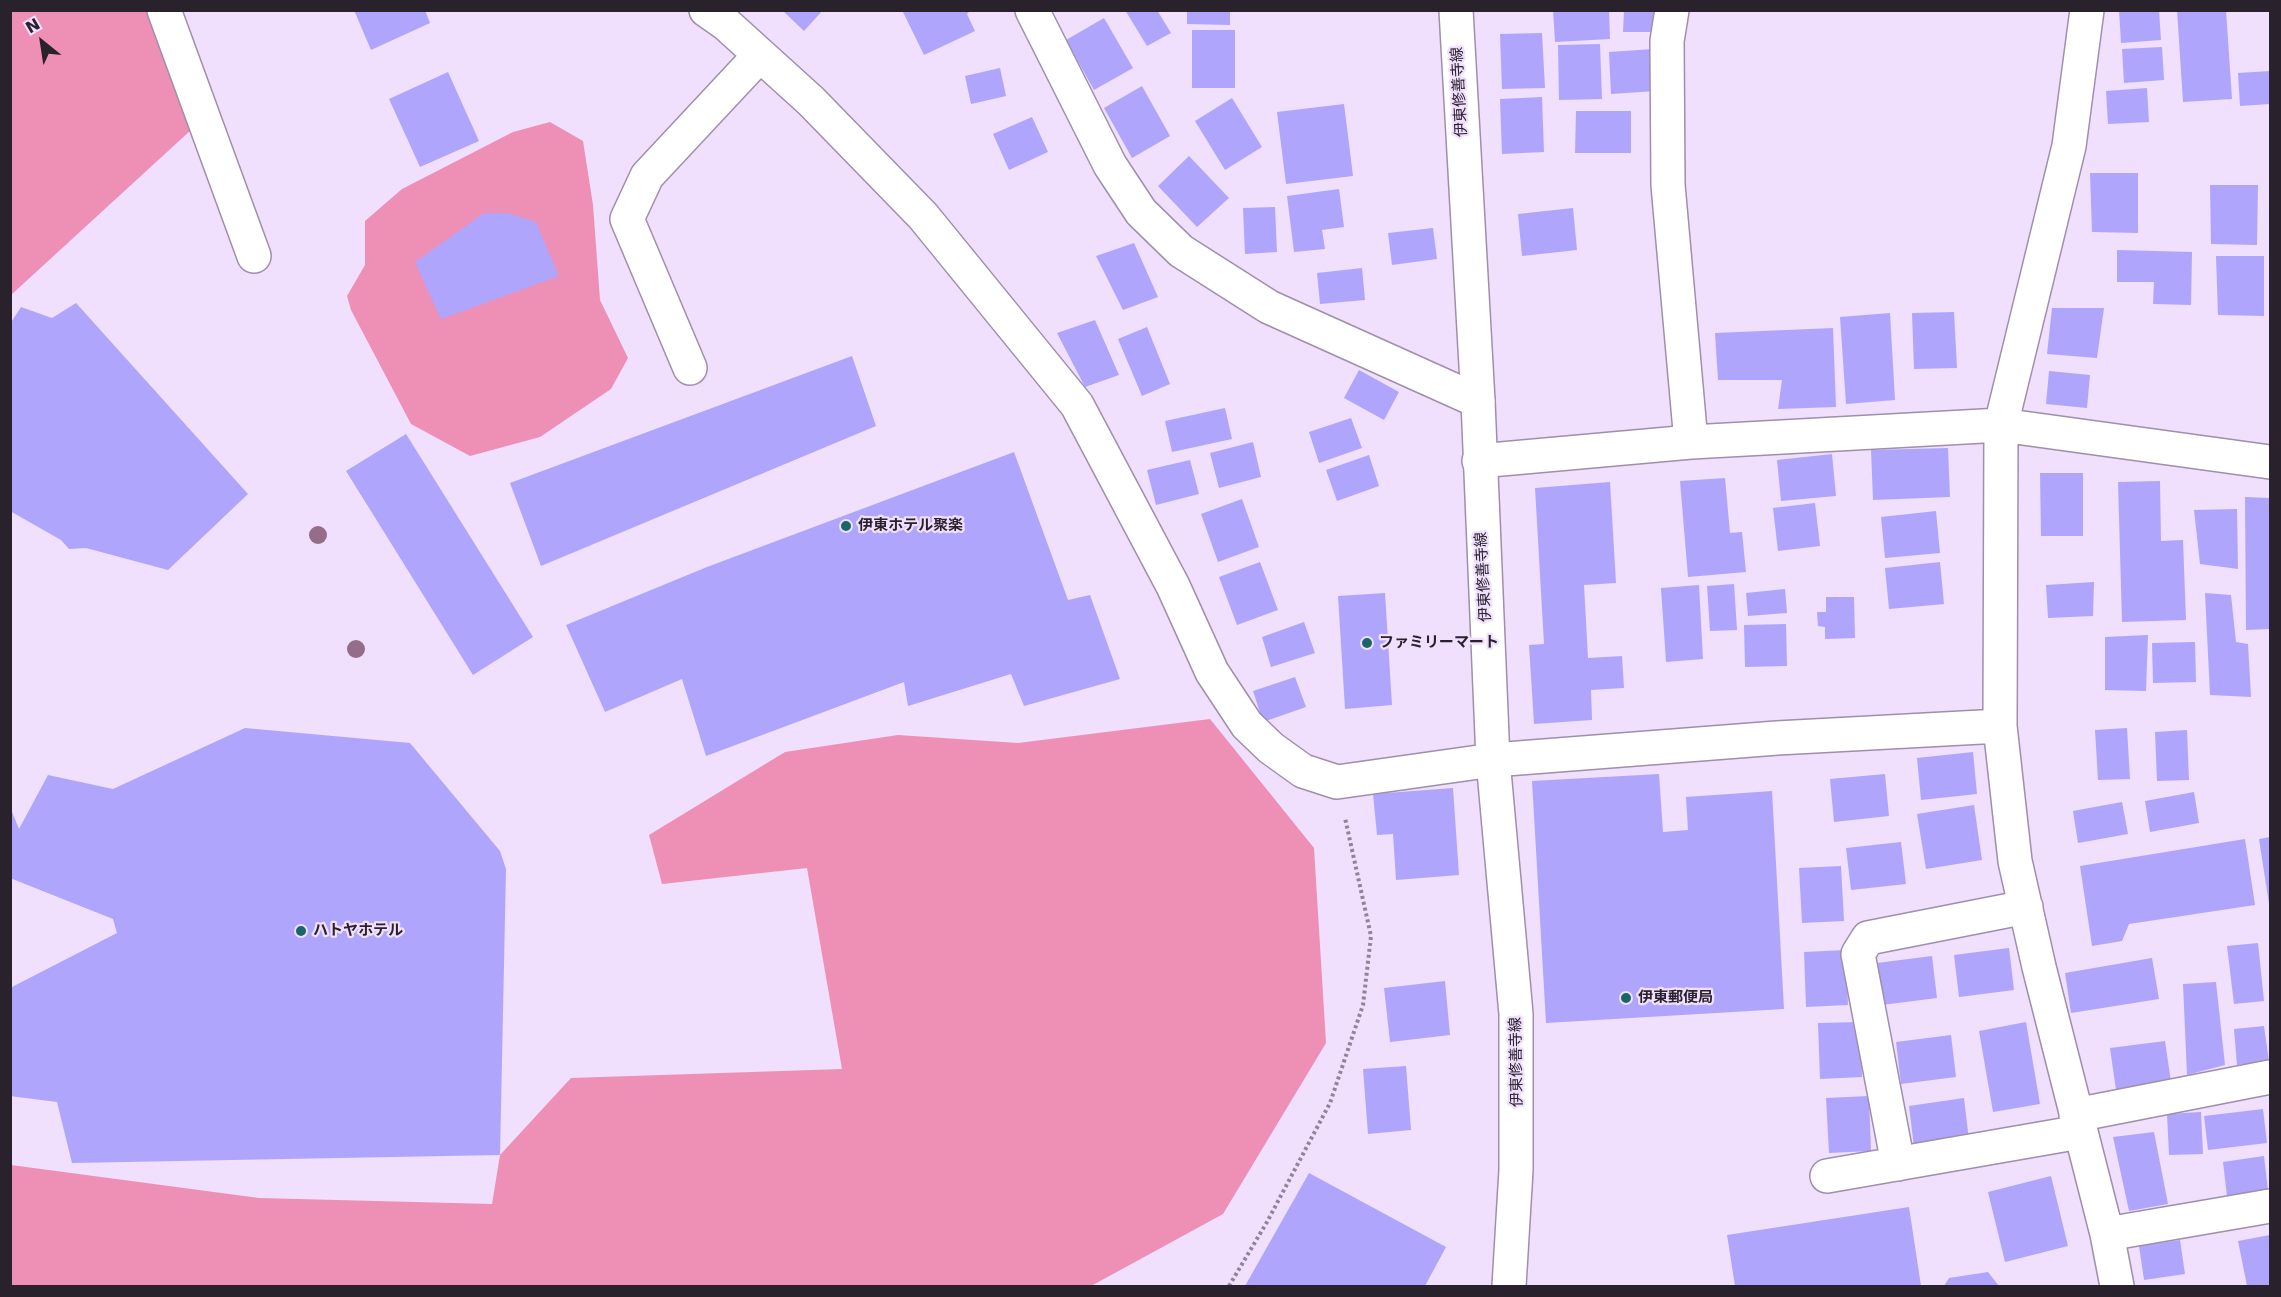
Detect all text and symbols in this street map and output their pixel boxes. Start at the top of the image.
north arrow [12,12,72,72]
text: N [22,14,43,38]
street label: 伊東修善寺線 [1449,47,1471,137]
place label: 伊東ホテル聚楽 [858,517,963,535]
marker: 伊東ホテル聚楽 [839,519,853,533]
street label: 伊東修善寺線 [1473,532,1495,622]
place label: ファミリーマート [1379,634,1499,652]
marker: ファミリーマート [1360,636,1374,650]
place label: ハトヤホテル [313,922,403,940]
marker: ハトヤホテル [294,924,308,938]
place label: 伊東郵便局 [1638,989,1713,1007]
marker: 伊東郵便局 [1619,991,1633,1005]
street label: 伊東修善寺線 [1507,1017,1527,1107]

